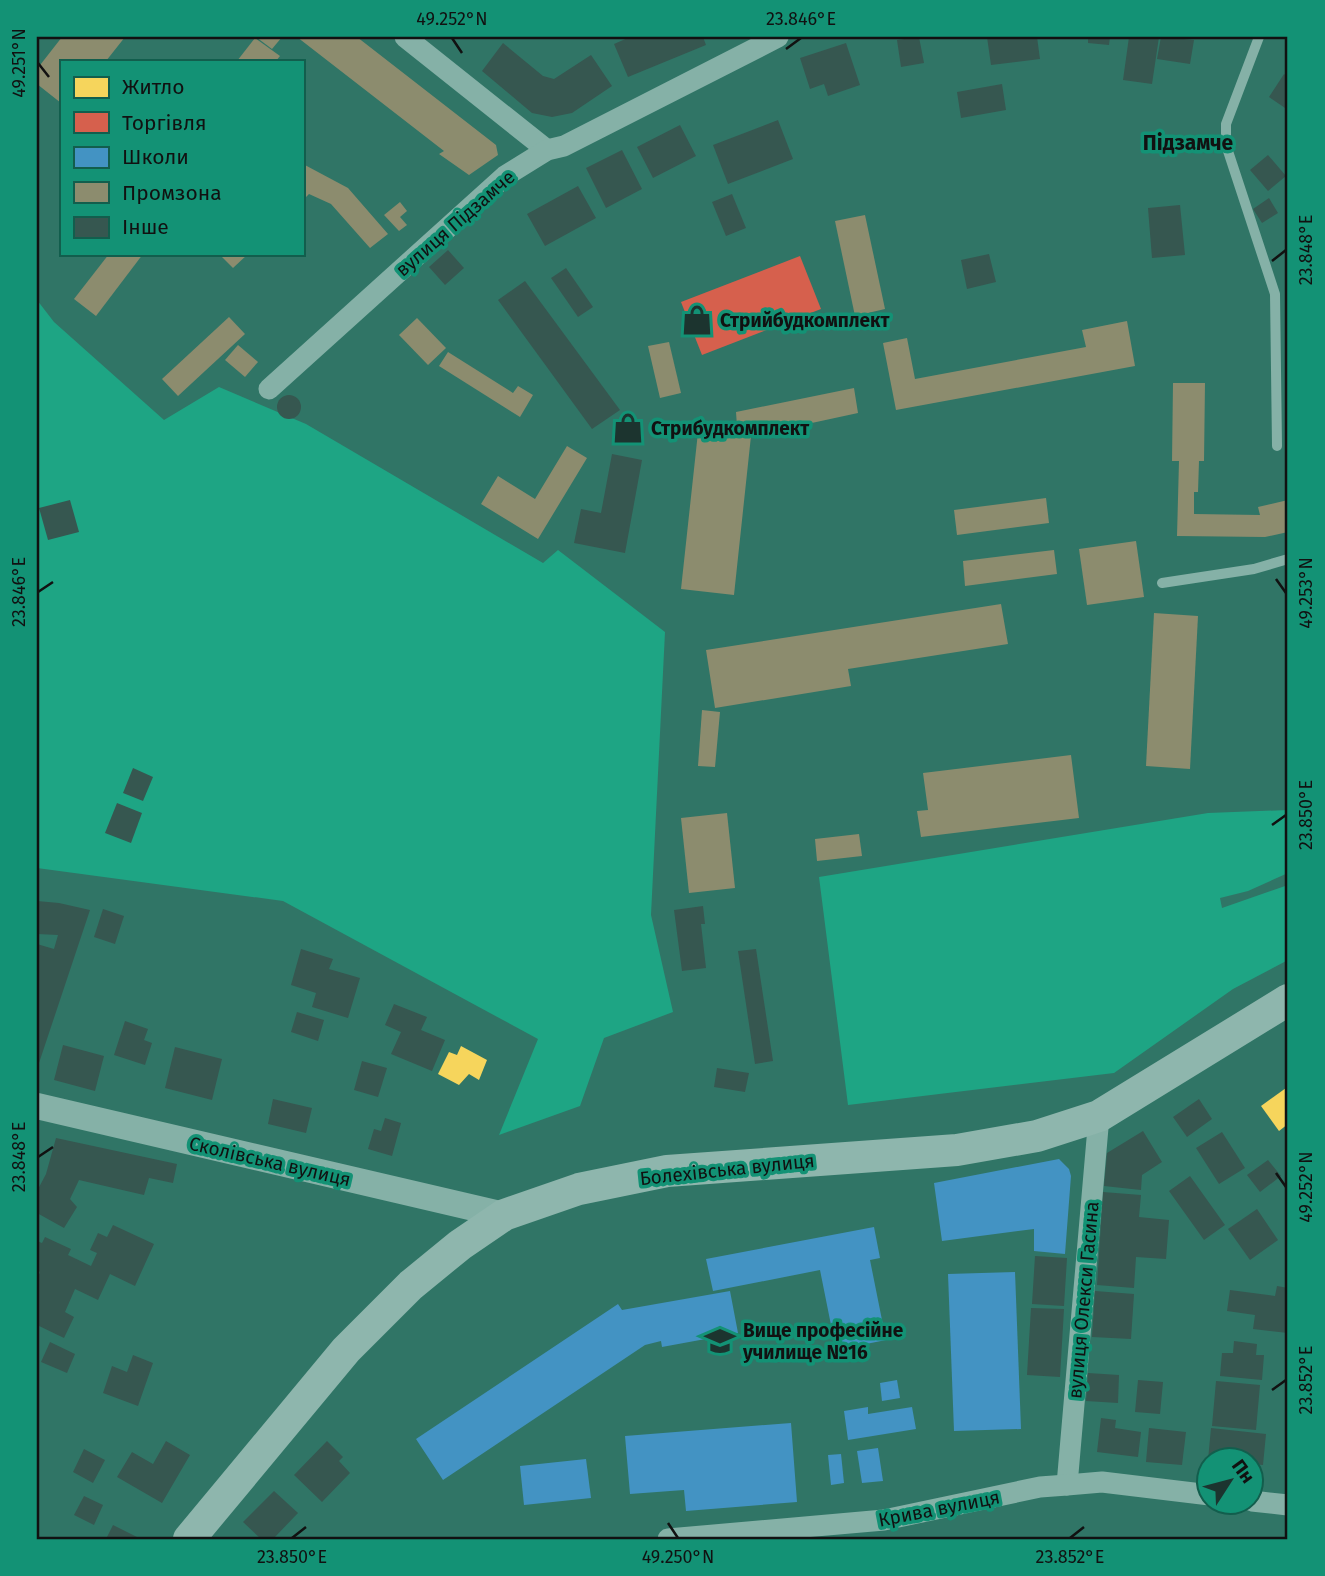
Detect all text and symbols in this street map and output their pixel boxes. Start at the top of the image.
text: 49.252°N [416,8,488,30]
text: 23.846°E [766,8,836,30]
text: 49.251°N [8,28,30,98]
legend [60,60,304,256]
text: Житло [122,74,185,100]
text: Торгівля [122,110,207,136]
district label: Підзамче [1143,130,1234,156]
text: Школи [122,144,189,170]
street label: вулиця Підзамче [391,165,520,281]
text: Промзона [122,180,222,206]
text: Інше [122,214,169,240]
text: 23.848°E [1295,215,1317,285]
shop icon: Стрийбудкомплект [680,303,714,337]
place label: Стрийбудкомплект [720,309,890,332]
shop icon: Стрибудкомплект [611,411,645,445]
place label: Стрибудкомплект [651,417,810,440]
text: 23.846°E [8,557,30,627]
text: 49.253°N [1295,557,1317,629]
text: 23.850°E [1295,780,1317,850]
text: 23.848°E [8,1122,30,1192]
street label: Сколівська вулиця [187,1132,353,1191]
street label: Болехівська вулиця [639,1149,816,1190]
text: 49.252°N [1295,1151,1317,1223]
street label: вулиця Олекси Гасина [1063,1200,1104,1400]
place label: Вище професійне училище №16 [742,1319,903,1364]
school or university icon: Вище професійне училище №16 [703,1324,737,1358]
text: 23.852°E [1295,1346,1317,1414]
north arrow [1196,1446,1266,1516]
text: Пн [1227,1455,1260,1488]
street label: Крива вулиця [876,1485,1002,1532]
text: 23.850°E [257,1546,327,1568]
text: 49.250°N [642,1546,714,1568]
text: 23.852°E [1036,1546,1104,1568]

